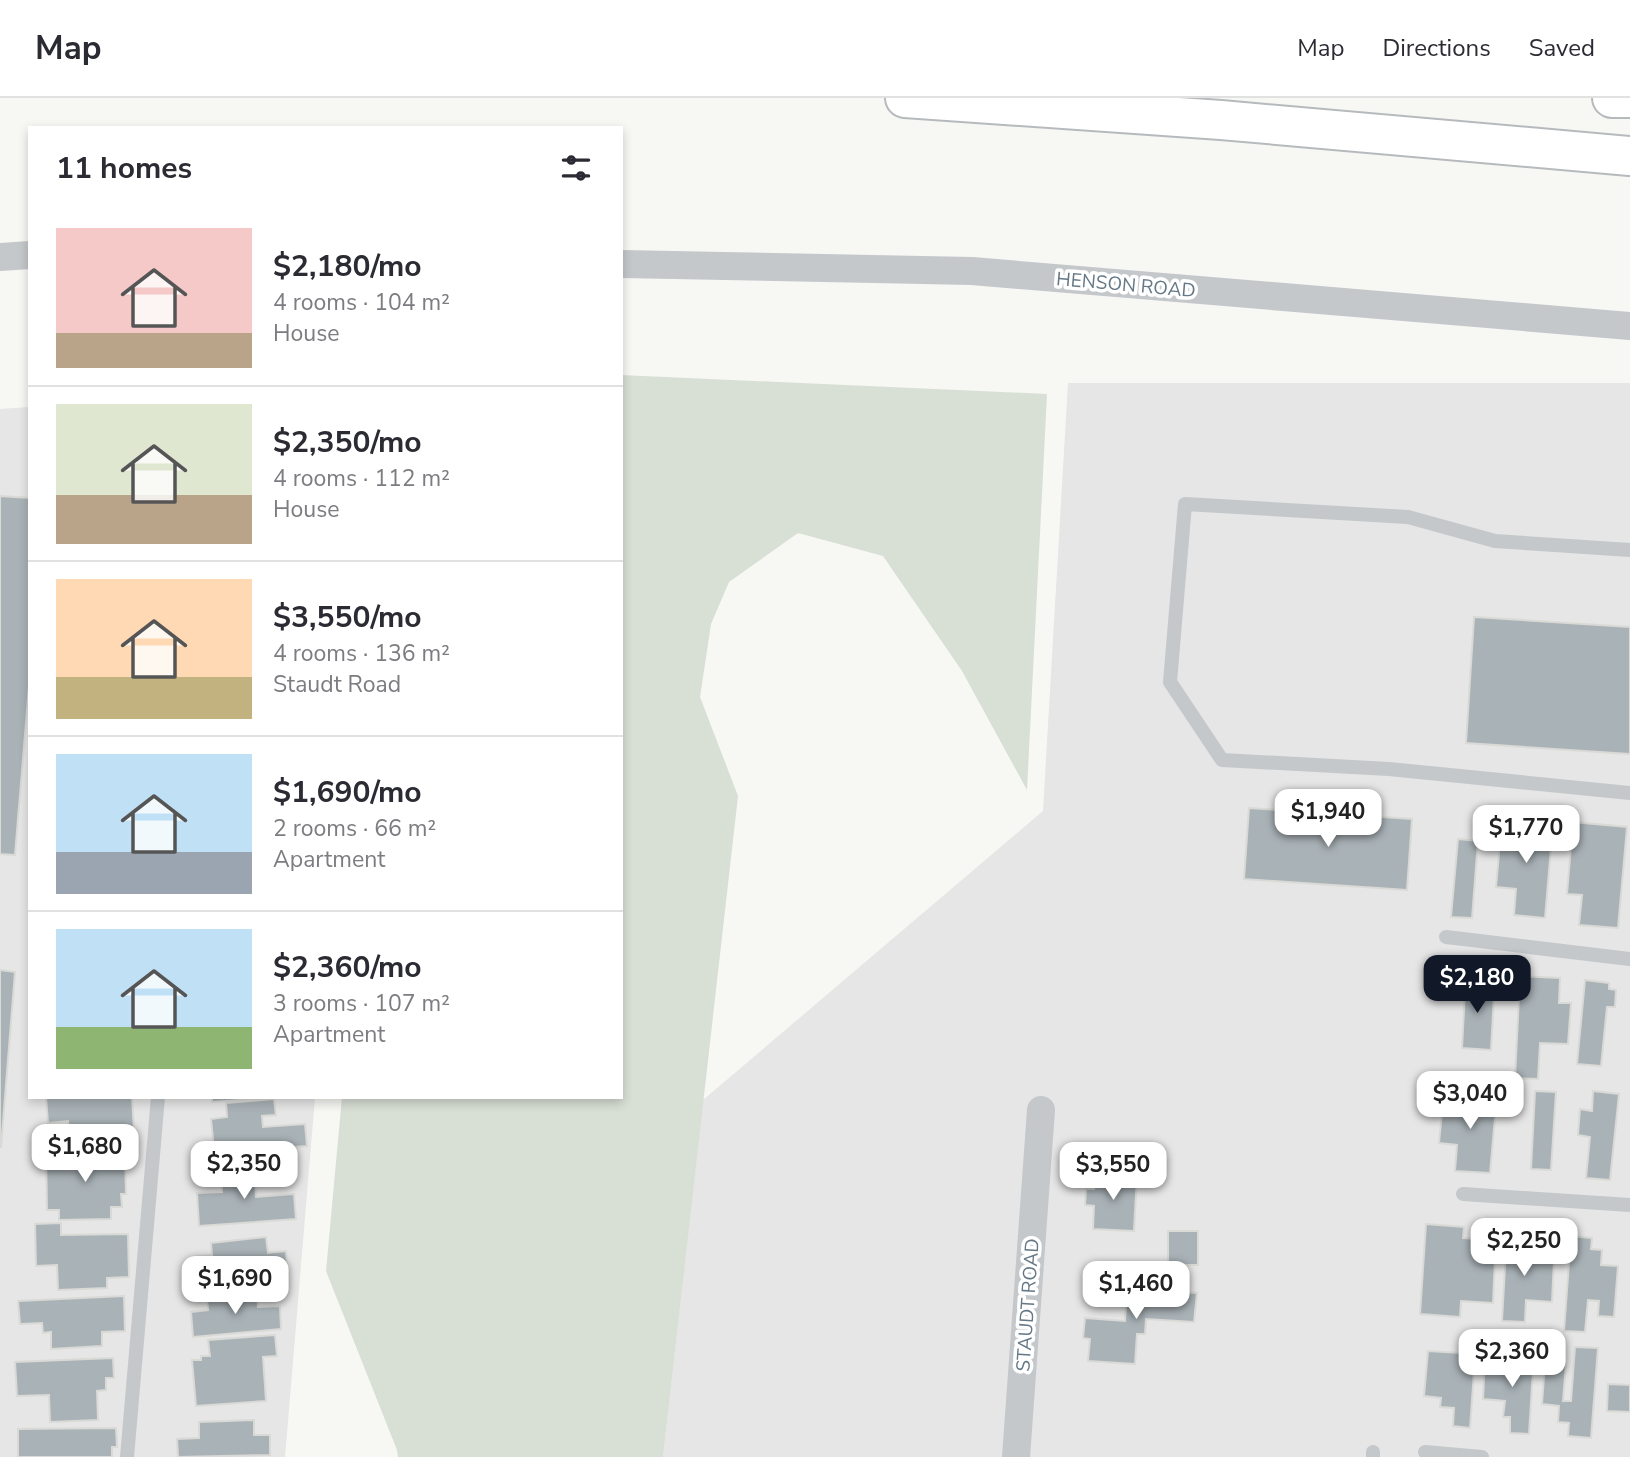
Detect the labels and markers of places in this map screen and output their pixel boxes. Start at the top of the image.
pin: $1,940 [1271,790,1385,849]
pin: $1,770 [1469,806,1583,865]
pin: $2,180 [1420,956,1534,1015]
pin: $3,040 [1413,1072,1527,1131]
pin: $1,680 [28,1124,142,1184]
pin: $2,350 [187,1142,301,1201]
pin: $3,550 [1056,1142,1170,1202]
pin: $2,250 [1467,1218,1581,1278]
pin: $1,690 [178,1256,292,1316]
pin: $1,460 [1079,1262,1193,1321]
pin: $2,360 [1455,1330,1569,1389]

